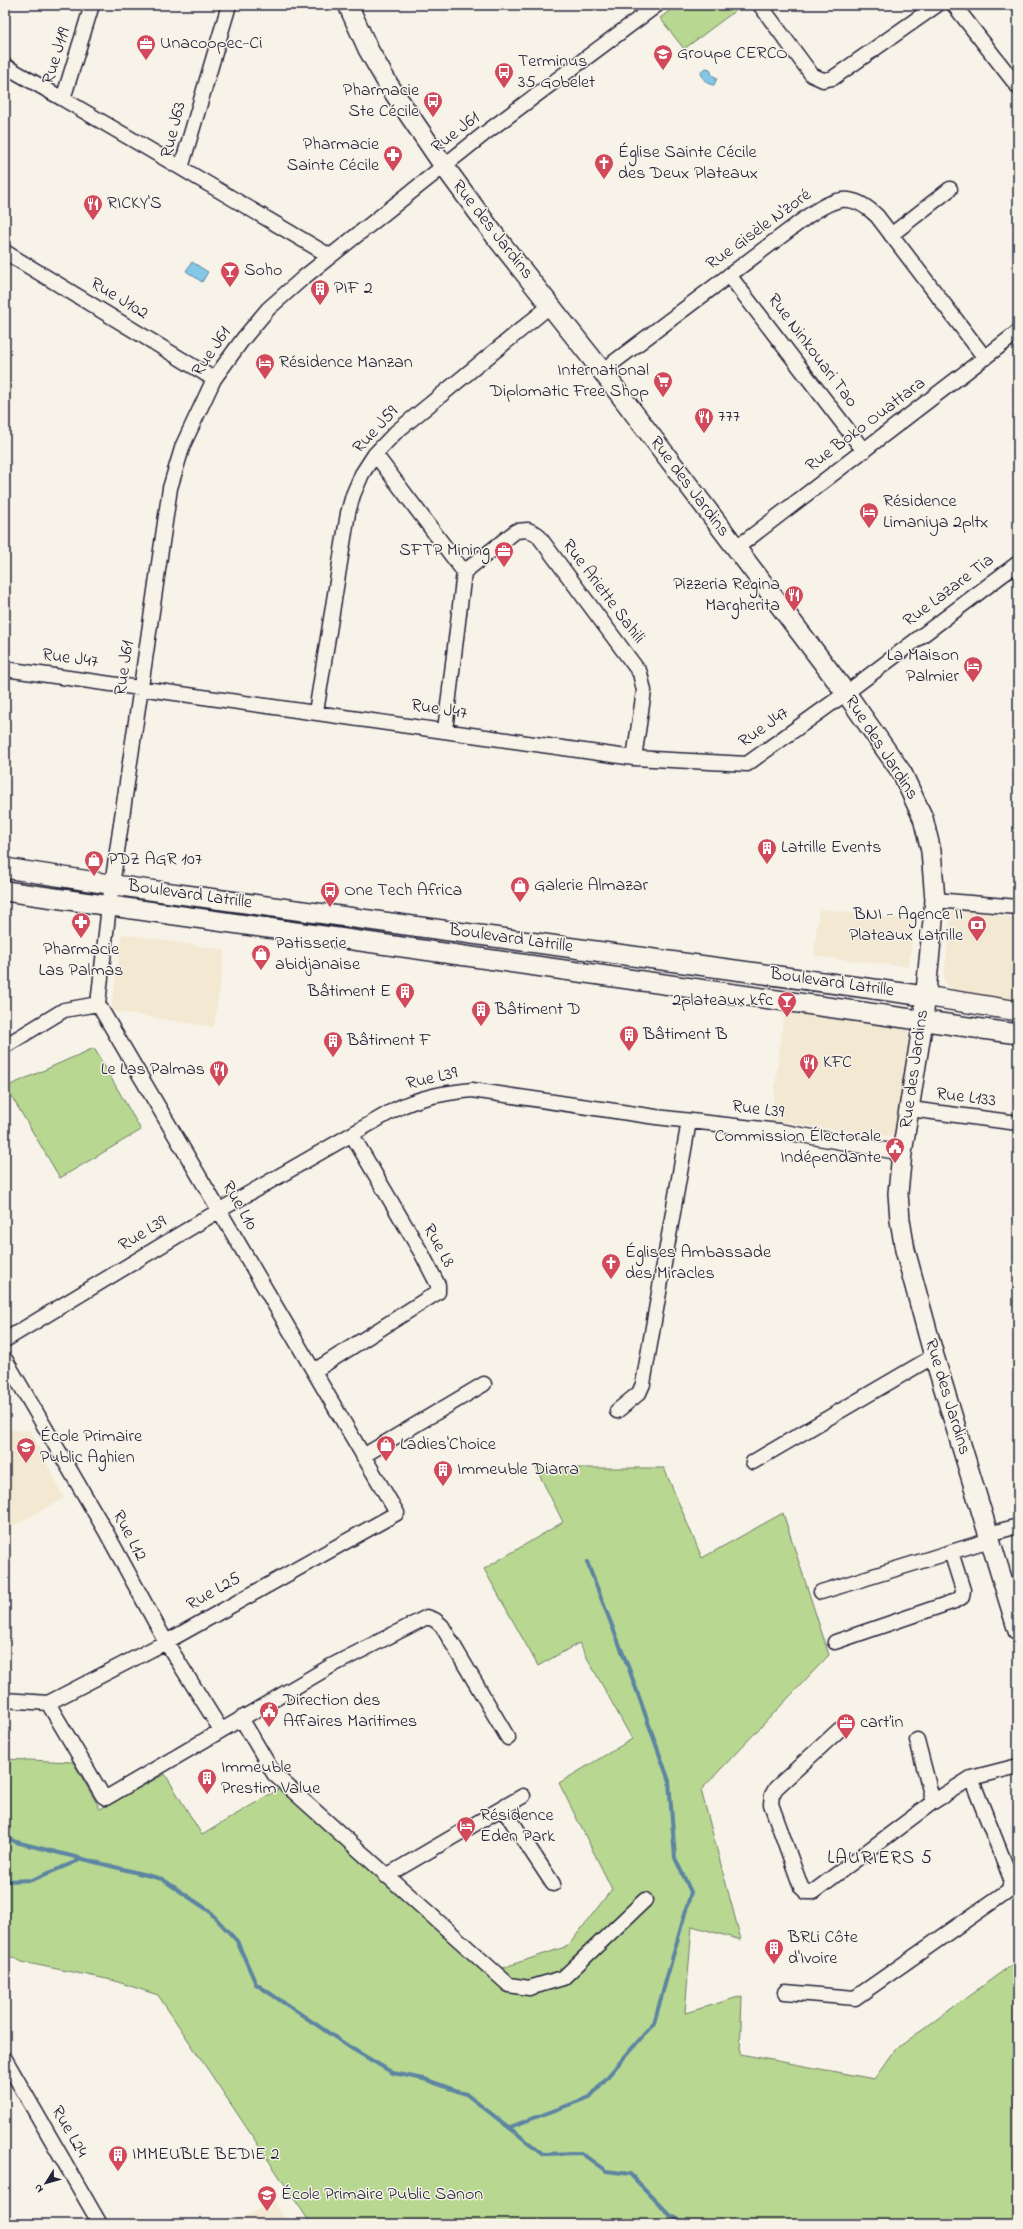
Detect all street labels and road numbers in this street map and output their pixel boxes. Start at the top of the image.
street label: Rue J119 [36,24,78,88]
street label: Rue J63 [155,99,193,161]
street label: Rue J61 [426,106,486,160]
street label: Rue des Jardins [445,175,539,285]
street label: Rue Gisèle N'zoré [701,182,818,277]
street label: Rue J102 [85,271,153,327]
street label: Rue Ninkouari Tao [760,288,864,414]
street label: Rue J61 [186,322,238,382]
street label: Rue Boko Ouattara [801,371,931,479]
street label: Rue J59 [347,400,405,460]
street label: Rue des Jardins [642,431,736,543]
street label: Rue Ariette Sahili [555,534,651,650]
street label: Rue Lazare Tia [898,548,1000,634]
street label: Rue J61 [108,639,142,697]
street label: Rue J47 [40,642,100,676]
street label: Rue des Jardins [837,691,925,805]
street label: Rue J47 [409,693,469,727]
street label: Rue J47 [733,701,795,755]
street label: Boulevard Latrille [125,873,255,917]
street label: Boulevard Latrille [446,917,576,961]
street label: Boulevard Latrille [767,961,897,1005]
street label: Rue des Jardins [894,1008,936,1130]
street label: Rue L39 [404,1060,461,1098]
street label: Rue L133 [935,1081,997,1115]
street label: Rue L39 [730,1094,786,1126]
street label: Rue L10 [215,1177,264,1236]
street label: Rue L39 [114,1209,173,1259]
street label: Rue L8 [415,1220,461,1273]
street label: Rue des Jardins [917,1336,977,1458]
street label: Rue L12 [105,1506,153,1566]
street label: Rue L25 [182,1566,246,1618]
street label: Rue L24 [44,2101,94,2163]

